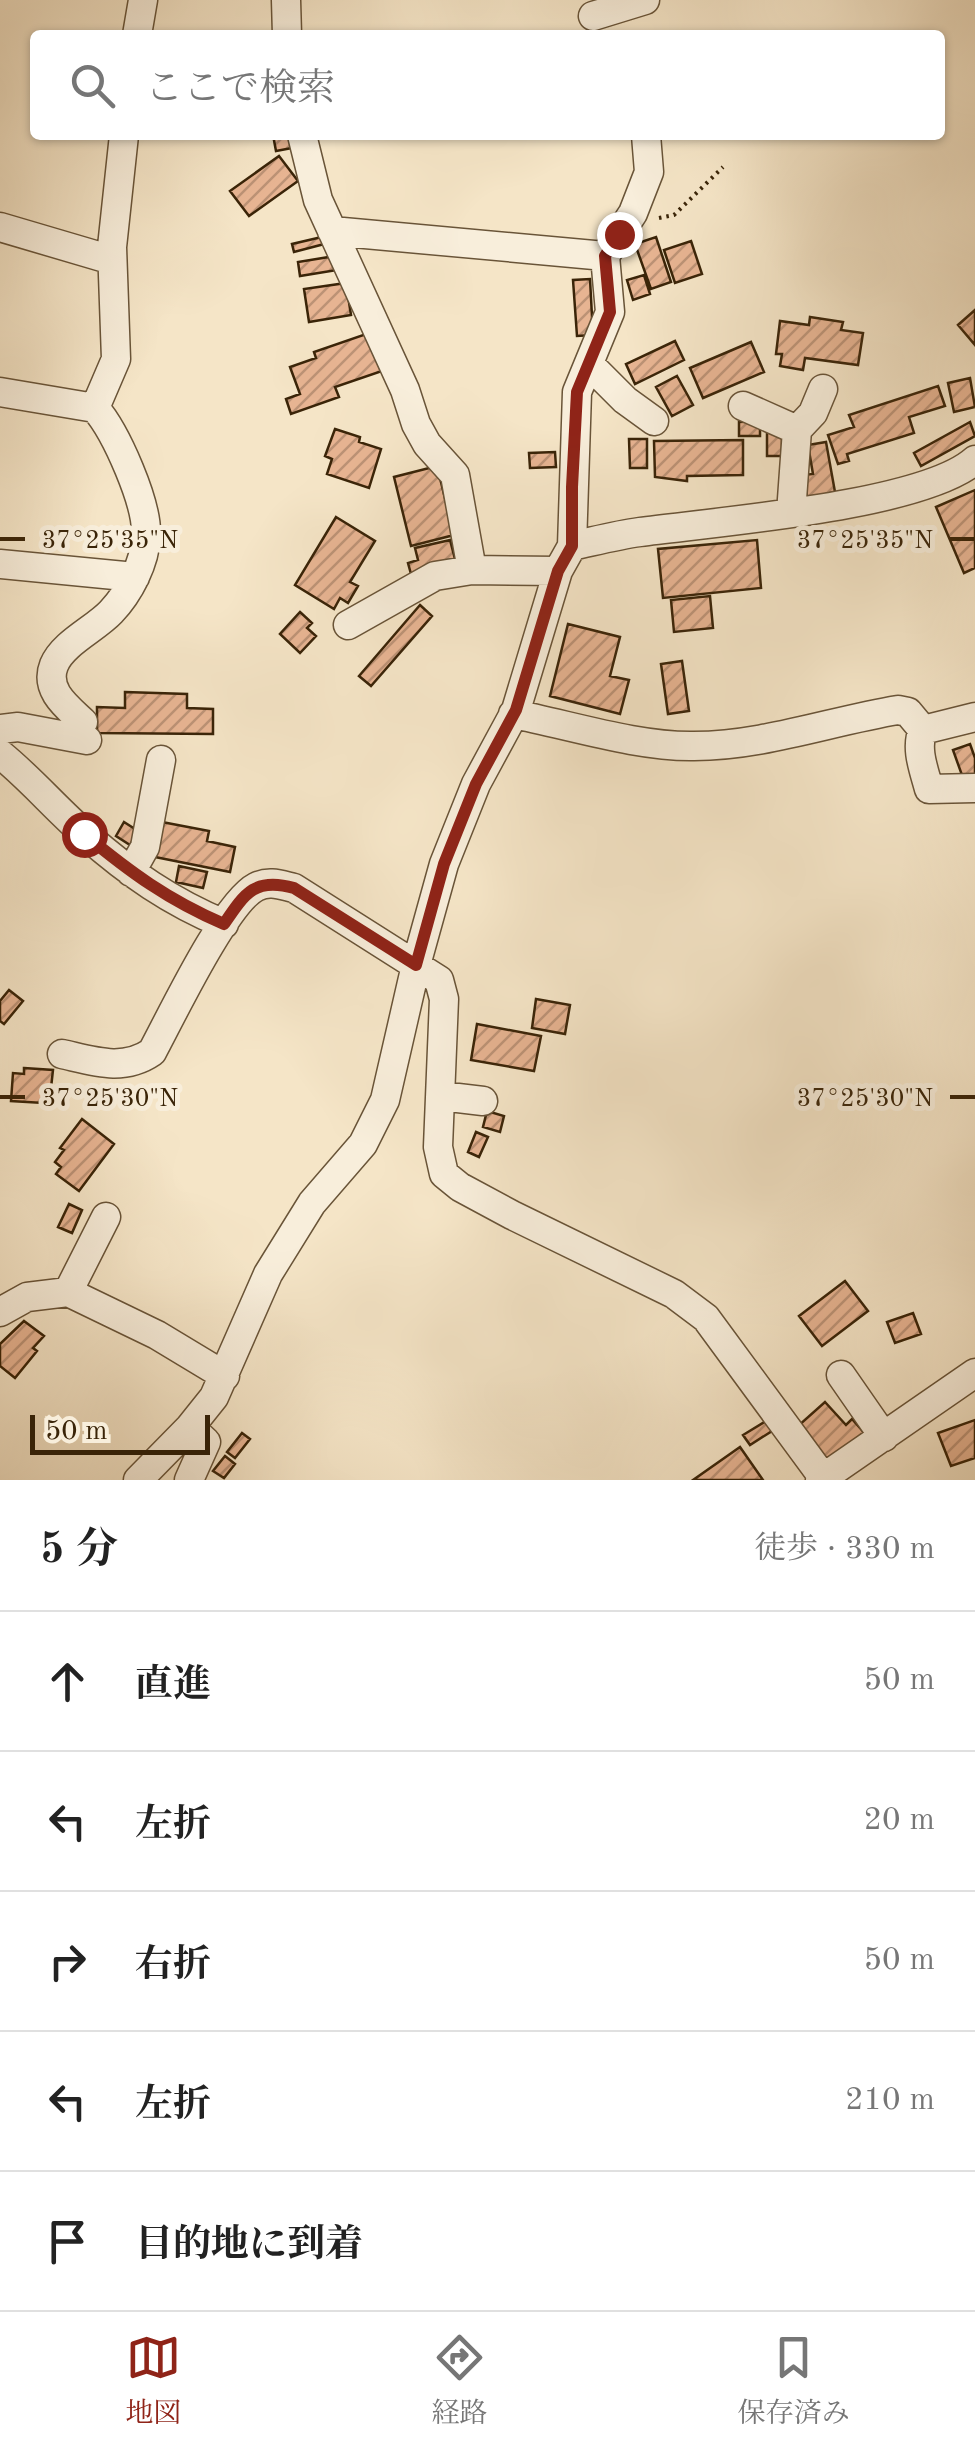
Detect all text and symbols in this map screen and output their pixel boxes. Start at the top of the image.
search box [30,30,945,140]
icon: search [65,58,120,113]
text: ここで検索 [145,71,335,109]
route end [597,212,643,258]
text: 37°25'35"N [42,529,178,554]
text: 37°25'35"N [797,529,933,554]
route start [62,812,108,858]
text: 37°25'30"N [42,1087,178,1112]
text: 37°25'30"N [797,1087,933,1112]
scale bar [30,1410,210,1454]
text: 50 m [45,1418,108,1446]
text: 5 分 [40,1530,118,1572]
text: 徒歩 · 330 m [754,1534,935,1566]
icon: ahead [40,1654,95,1709]
text: 50 m [864,1665,935,1697]
text: 直進 [135,1667,211,1705]
icon: left [40,1794,95,1849]
text: 20 m [864,1805,935,1837]
text: 左折 [135,1807,211,1845]
icon: right [40,1934,95,1989]
text: 50 m [864,1945,935,1977]
text: 右折 [135,1947,211,1985]
icon: left [40,2074,95,2129]
text: 210 m [845,2085,935,2117]
text: 左折 [135,2087,211,2125]
icon: arrive [40,2214,95,2269]
text: 目的地に到着 [135,2227,363,2265]
tab: 地図 [125,2330,181,2433]
tab: 経路 [431,2330,488,2433]
tab: 保存済み [738,2330,850,2433]

